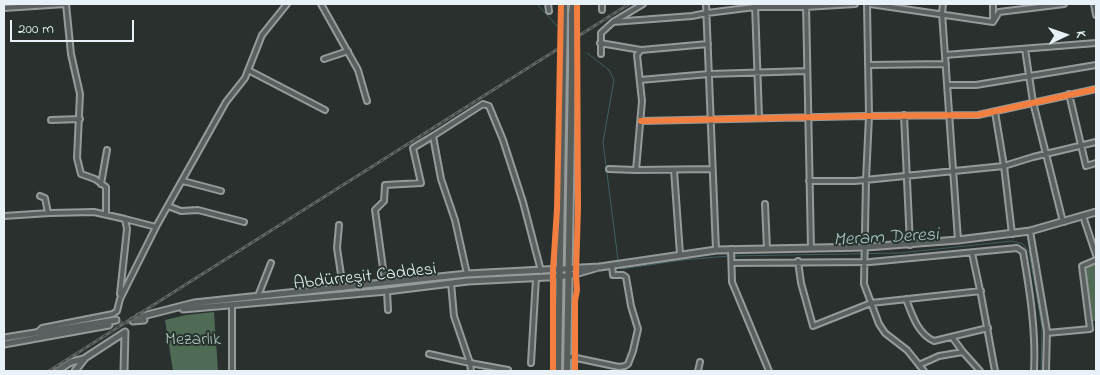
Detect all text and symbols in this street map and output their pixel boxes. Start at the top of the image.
scale bar [12,10,136,42]
north arrow [1040,10,1090,60]
text: 200 m [18,18,54,40]
text: K [1070,30,1091,38]
water label: Meram Deresi [833,225,939,253]
street label: Abdürreşit Caddesi [293,260,437,296]
park label: Mezarlık [165,330,221,352]

